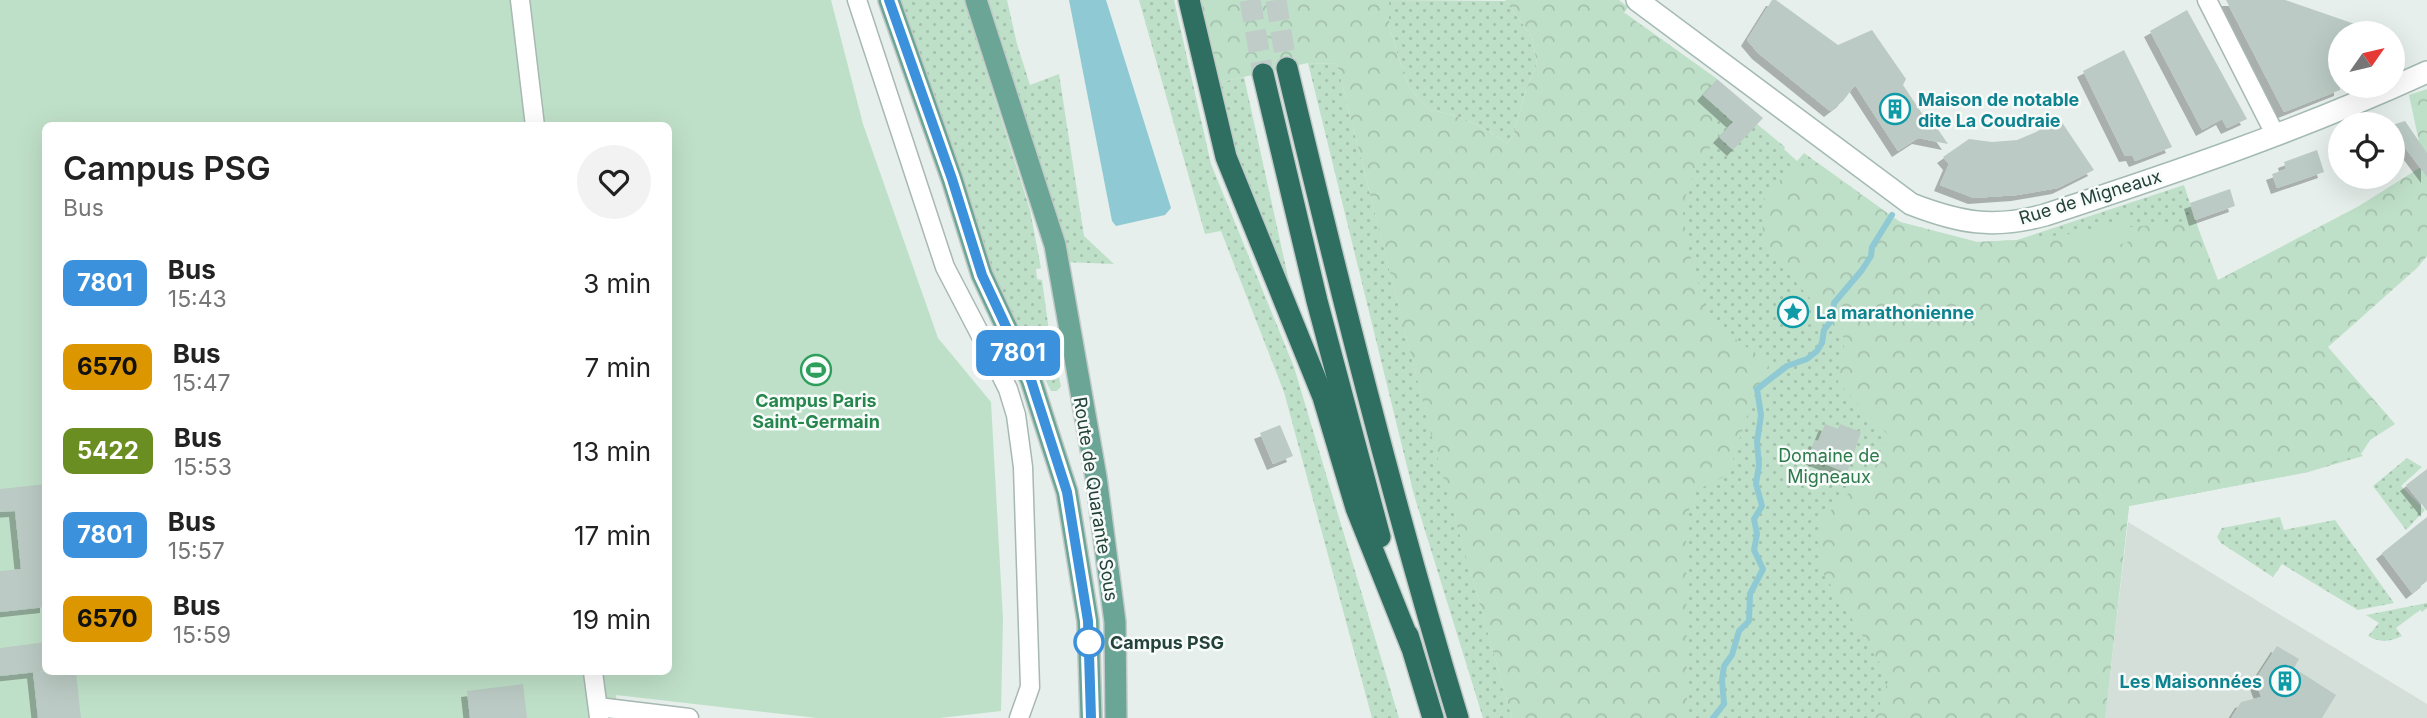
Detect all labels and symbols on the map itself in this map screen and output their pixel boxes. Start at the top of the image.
north arrow [2328,21,2404,98]
place label: Maison de notable dite La Coudraie [1918,89,2080,131]
building icon: Maison de notable dite La Coudraie [1878,92,1912,126]
street label: Rue de Migneaux [2016,165,2164,229]
place icon: La marathonienne [1776,295,1810,329]
place label: La marathonienne [1816,302,1974,323]
line badge: 7801 [969,330,1067,376]
sports icon: Campus Paris Saint-Germain [799,353,833,387]
place label: Campus Paris Saint-Germain [752,390,880,432]
street label: Route de Quarante Sous [1069,395,1123,603]
park label: Domaine de Migneaux [1778,445,1880,487]
marker: Campus PSG [1074,627,1104,657]
place label: Campus PSG [1110,632,1224,653]
building icon: Les Maisonnées [2268,664,2302,698]
place label: Les Maisonnées [2120,671,2262,692]

